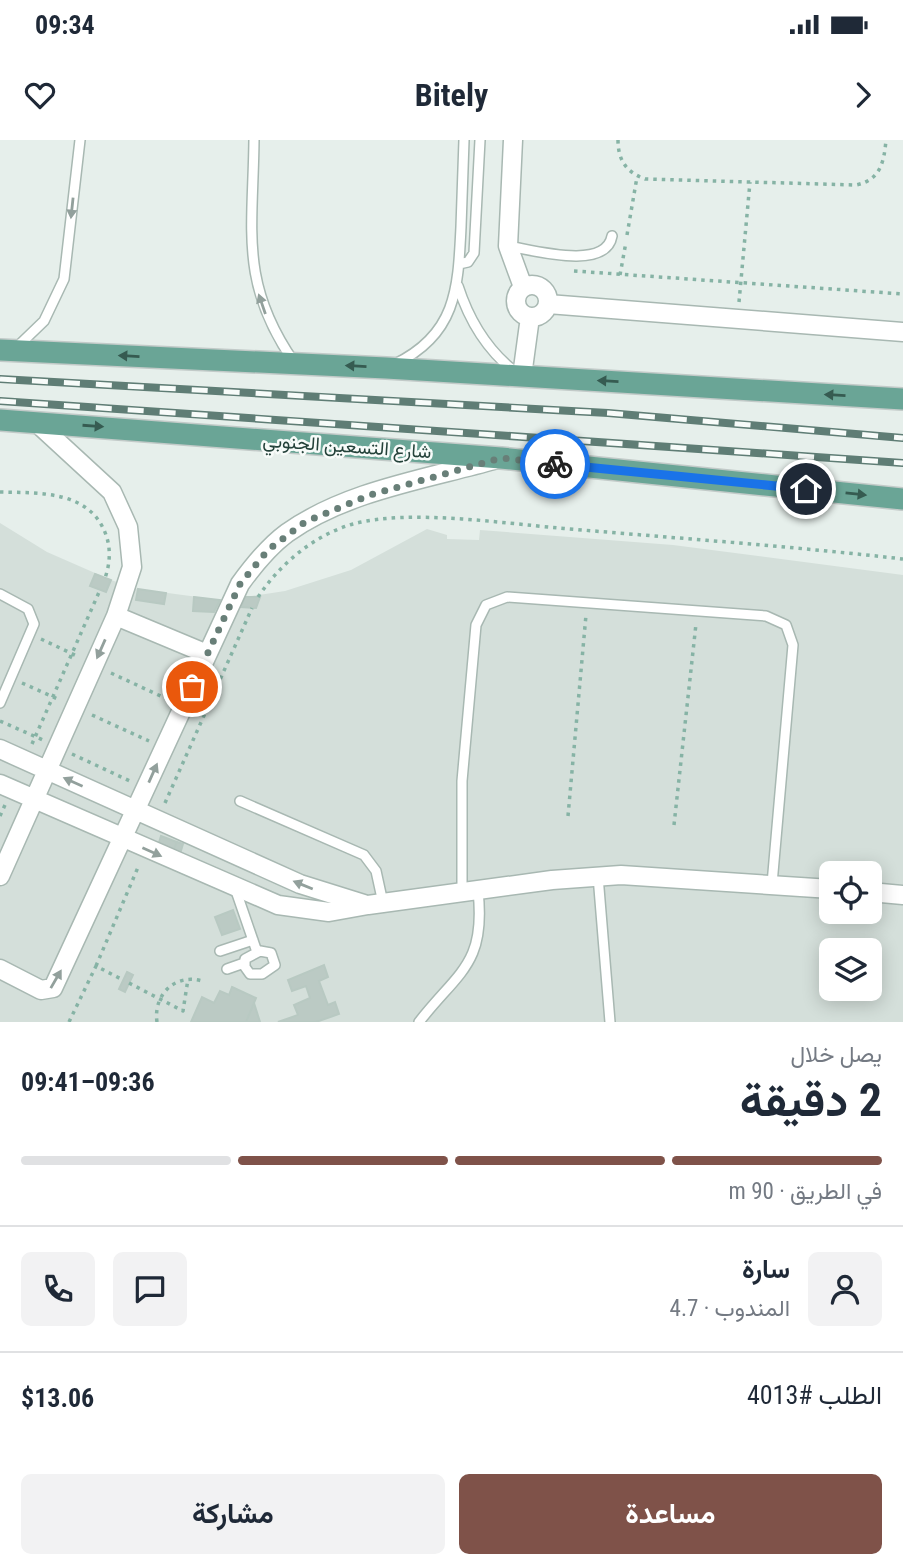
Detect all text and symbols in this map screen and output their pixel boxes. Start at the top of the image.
text: 09:34 [35,10,95,40]
icon: heart [21,76,59,114]
text: Bitely [415,76,488,114]
icon: forward [844,76,882,114]
one-way arrow [67,197,78,219]
one-way arrow [256,293,267,314]
one-way arrow [118,350,140,361]
one-way arrow [345,361,367,372]
one-way arrow [597,376,619,387]
one-way arrow [824,389,846,400]
one-way arrow [82,421,104,432]
street label: شارع التسعين الجنوبي [262,429,432,467]
courier [520,429,590,499]
icon: bike [536,445,574,483]
pin [776,459,836,519]
icon: home [787,470,825,508]
one-way arrow [845,489,867,500]
one-way arrow [95,639,107,659]
pin [162,657,222,717]
icon: bag [173,668,211,706]
one-way arrow [147,763,159,783]
one-way arrow [62,776,83,787]
one-way arrow [141,847,162,858]
map controls [819,861,882,1001]
button: locate [819,861,882,924]
one-way arrow [292,880,313,891]
button: layers [819,938,882,1001]
one-way arrow [50,969,62,988]
text: يصل خلال [790,1041,882,1068]
text: 09:36–09:41 [21,1067,155,1097]
text: 2 دقيقة [740,1073,882,1127]
text: في الطريق · 90 m [729,1178,882,1205]
button: phone [21,1252,95,1326]
button: chat [113,1252,187,1326]
button: person [808,1252,882,1326]
text: سارة [742,1254,790,1284]
text: المندوب · 4.7 [670,1295,790,1322]
text: الطلب #4013 [747,1380,882,1410]
text: $13.06 [21,1383,94,1413]
button: مشاركة [21,1474,445,1554]
button: مساعدة [459,1474,882,1554]

